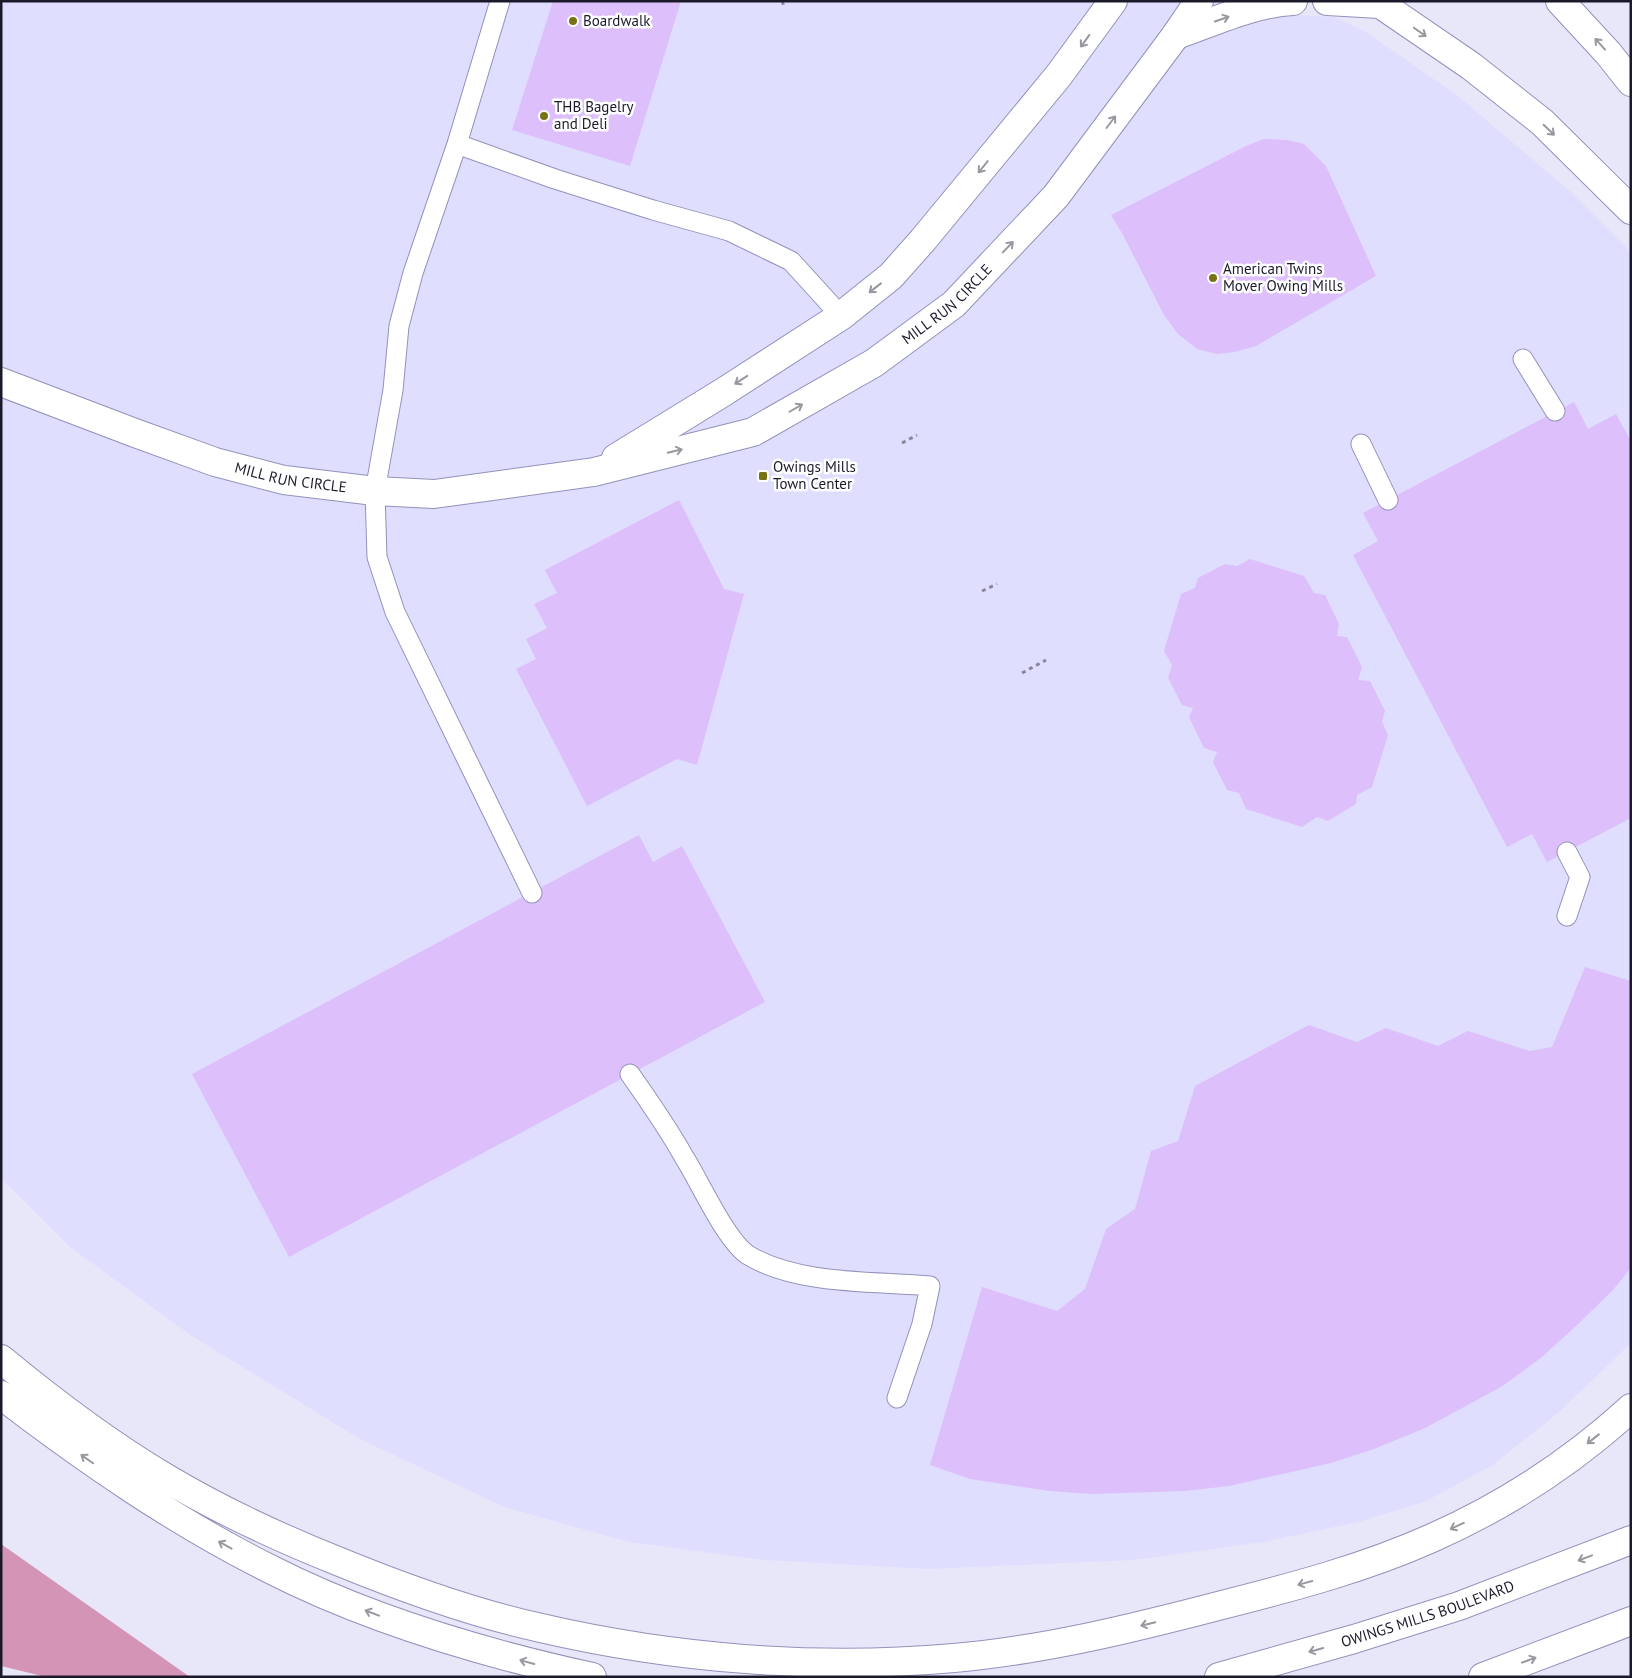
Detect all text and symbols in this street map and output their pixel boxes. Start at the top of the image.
place label: Boardwalk [583,11,651,30]
one-way arrow [1214,14,1229,23]
marker: Boardwalk [567,15,579,27]
one-way arrow [1413,26,1427,37]
one-way arrow [1080,34,1090,48]
one-way arrow [1594,38,1606,51]
place label: THB Bagelry and Deli [554,97,634,133]
marker: THB Bagelry and Deli [538,110,550,122]
one-way arrow [1106,115,1116,129]
one-way arrow [1543,124,1556,136]
one-way arrow [977,160,988,173]
one-way arrow [1002,241,1014,254]
place label: American Twins Mover Owing Mills [1223,259,1343,295]
street label: MILL RUN CIRCLE [898,260,996,348]
marker: American Twins Mover Owing Mills [1207,272,1219,284]
one-way arrow [869,283,882,294]
one-way arrow [735,376,749,386]
one-way arrow [788,402,802,412]
one-way arrow [666,446,682,455]
place label: Owings Mills Town Center [773,457,856,493]
street label: MILL RUN CIRCLE [233,458,348,496]
marker: Owings Mills Town Center [757,470,769,482]
one-way arrow [1586,1434,1600,1444]
one-way arrow [81,1454,95,1464]
one-way arrow [1450,1522,1465,1532]
one-way arrow [218,1540,233,1549]
one-way arrow [1578,1554,1593,1563]
street label: OWINGS MILLS BOULEVARD [1339,1576,1517,1651]
one-way arrow [1297,1579,1313,1588]
one-way arrow [365,1607,380,1616]
one-way arrow [1140,1620,1156,1629]
one-way arrow [1308,1645,1324,1655]
one-way arrow [1521,1655,1536,1664]
one-way arrow [520,1656,536,1666]

